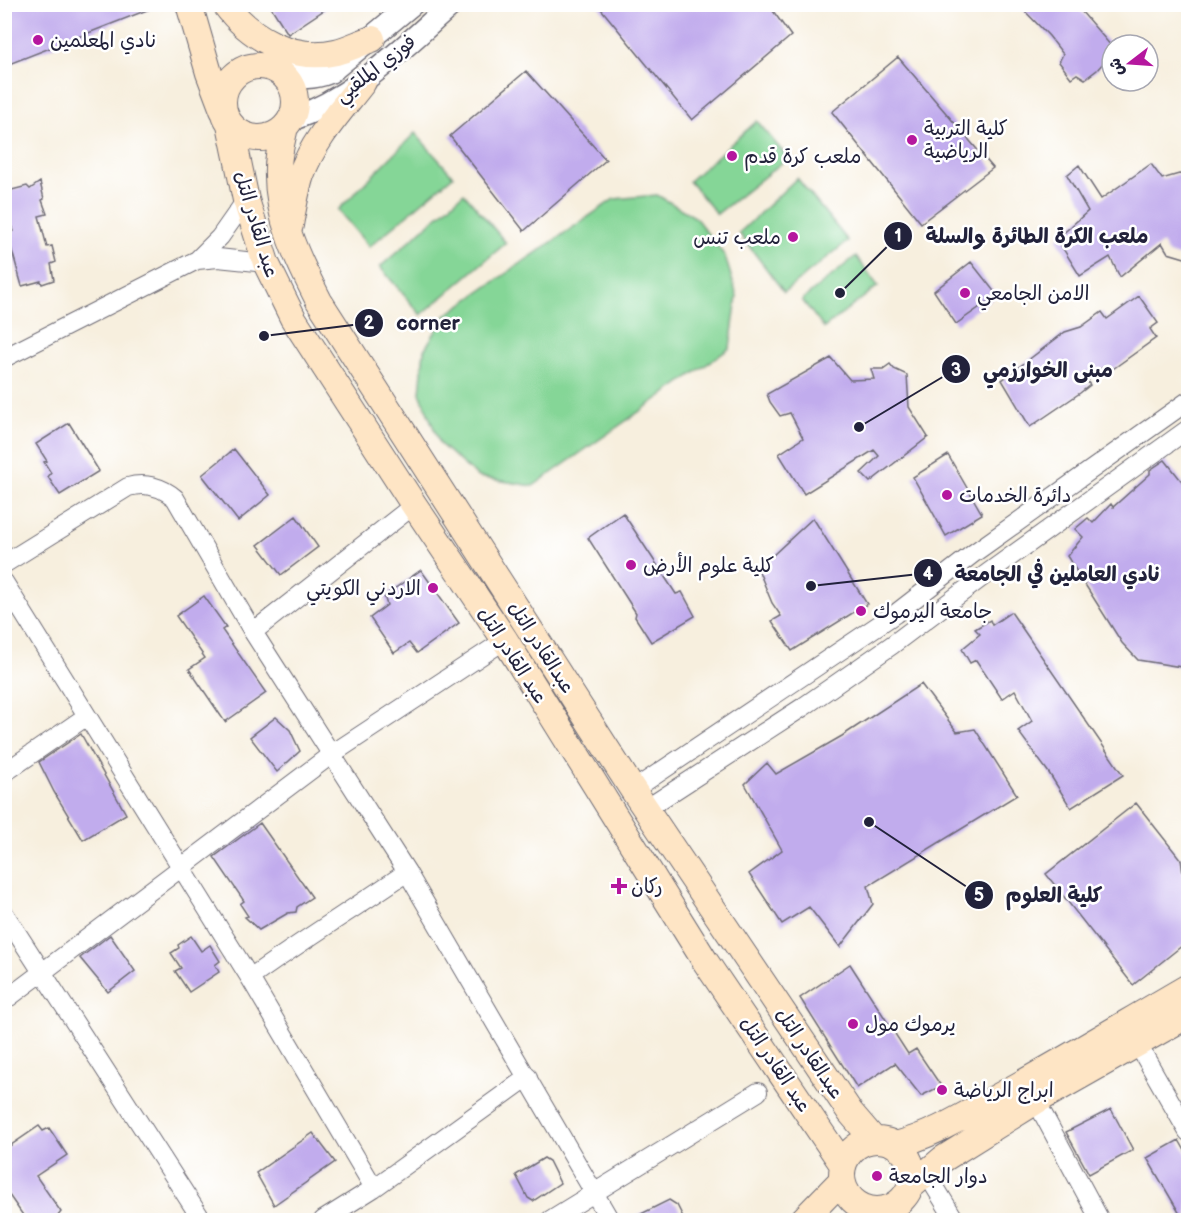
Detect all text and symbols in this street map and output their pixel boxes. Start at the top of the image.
place label: نادي المعلمين [50,29,156,55]
street label: فوزي الملقيي [330,30,424,112]
marker: نادي المعلمين [31,33,45,47]
north arrow [1100,33,1160,93]
text: ش [1105,56,1129,78]
place label: كلية التربية الرياضية [924,117,1008,164]
marker: كلية التربية الرياضية [905,133,919,147]
place label: ملعب كرة قدم [744,145,861,171]
marker: ملعب كرة قدم [725,149,739,163]
street label: عبد القادر التل [228,168,284,281]
callout: ملعب الكرة الطائرة والسلة [883,217,1160,256]
text: ملعب الكرة الطائرة والسلة [926,224,1148,250]
place label: ملعب تنس [693,226,781,250]
text: 1 [894,226,902,247]
marker: ملعب تنس [786,230,800,244]
place label: الامن الجامعي [977,282,1089,311]
marker: الامن الجامعي [958,286,972,300]
callout: corner [354,303,472,342]
text: corner [396,311,461,336]
text: 2 [364,313,375,334]
callout: مبنى الخوارزمي [941,350,1125,389]
text: مبنى الخوارزمي [983,358,1113,389]
text: 3 [951,360,961,381]
place label: دائرة الخدمات [959,484,1072,508]
marker: دائرة الخدمات [940,488,954,502]
place label: كلية علوم الأرض [643,552,774,581]
callout: نادي العاملين في الجامعة [913,554,1172,593]
marker: كلية علوم الأرض [624,558,638,572]
text: نادي العاملين في الجامعة [954,558,1160,590]
text: 4 [923,564,934,585]
place label: الاردني الكويتي [306,577,421,606]
marker: الاردني الكويتي [426,581,440,595]
street label: عبدالقادر التل [502,597,580,698]
place label: جامعة اليرموك [873,600,992,625]
street label: عبد القادر التل [472,603,552,708]
marker: جامعة اليرموك [854,604,868,618]
place label: ركان [631,875,663,899]
callout: كلية العلوم [964,875,1114,914]
marker: ركان [612,879,626,893]
text: كلية العلوم [1006,883,1103,911]
text: 5 [974,885,984,906]
street label: عبدالقادر التل [770,1003,848,1104]
street label: عبد القادر التل [734,1012,816,1117]
place label: يرموك مول [865,1013,956,1037]
marker: يرموك مول [846,1017,860,1031]
place label: ابراج الرياضة [954,1079,1054,1104]
marker: ابراج الرياضة [935,1083,949,1097]
place label: دوار الجامعة [889,1165,988,1189]
marker: دوار الجامعة [870,1169,884,1183]

